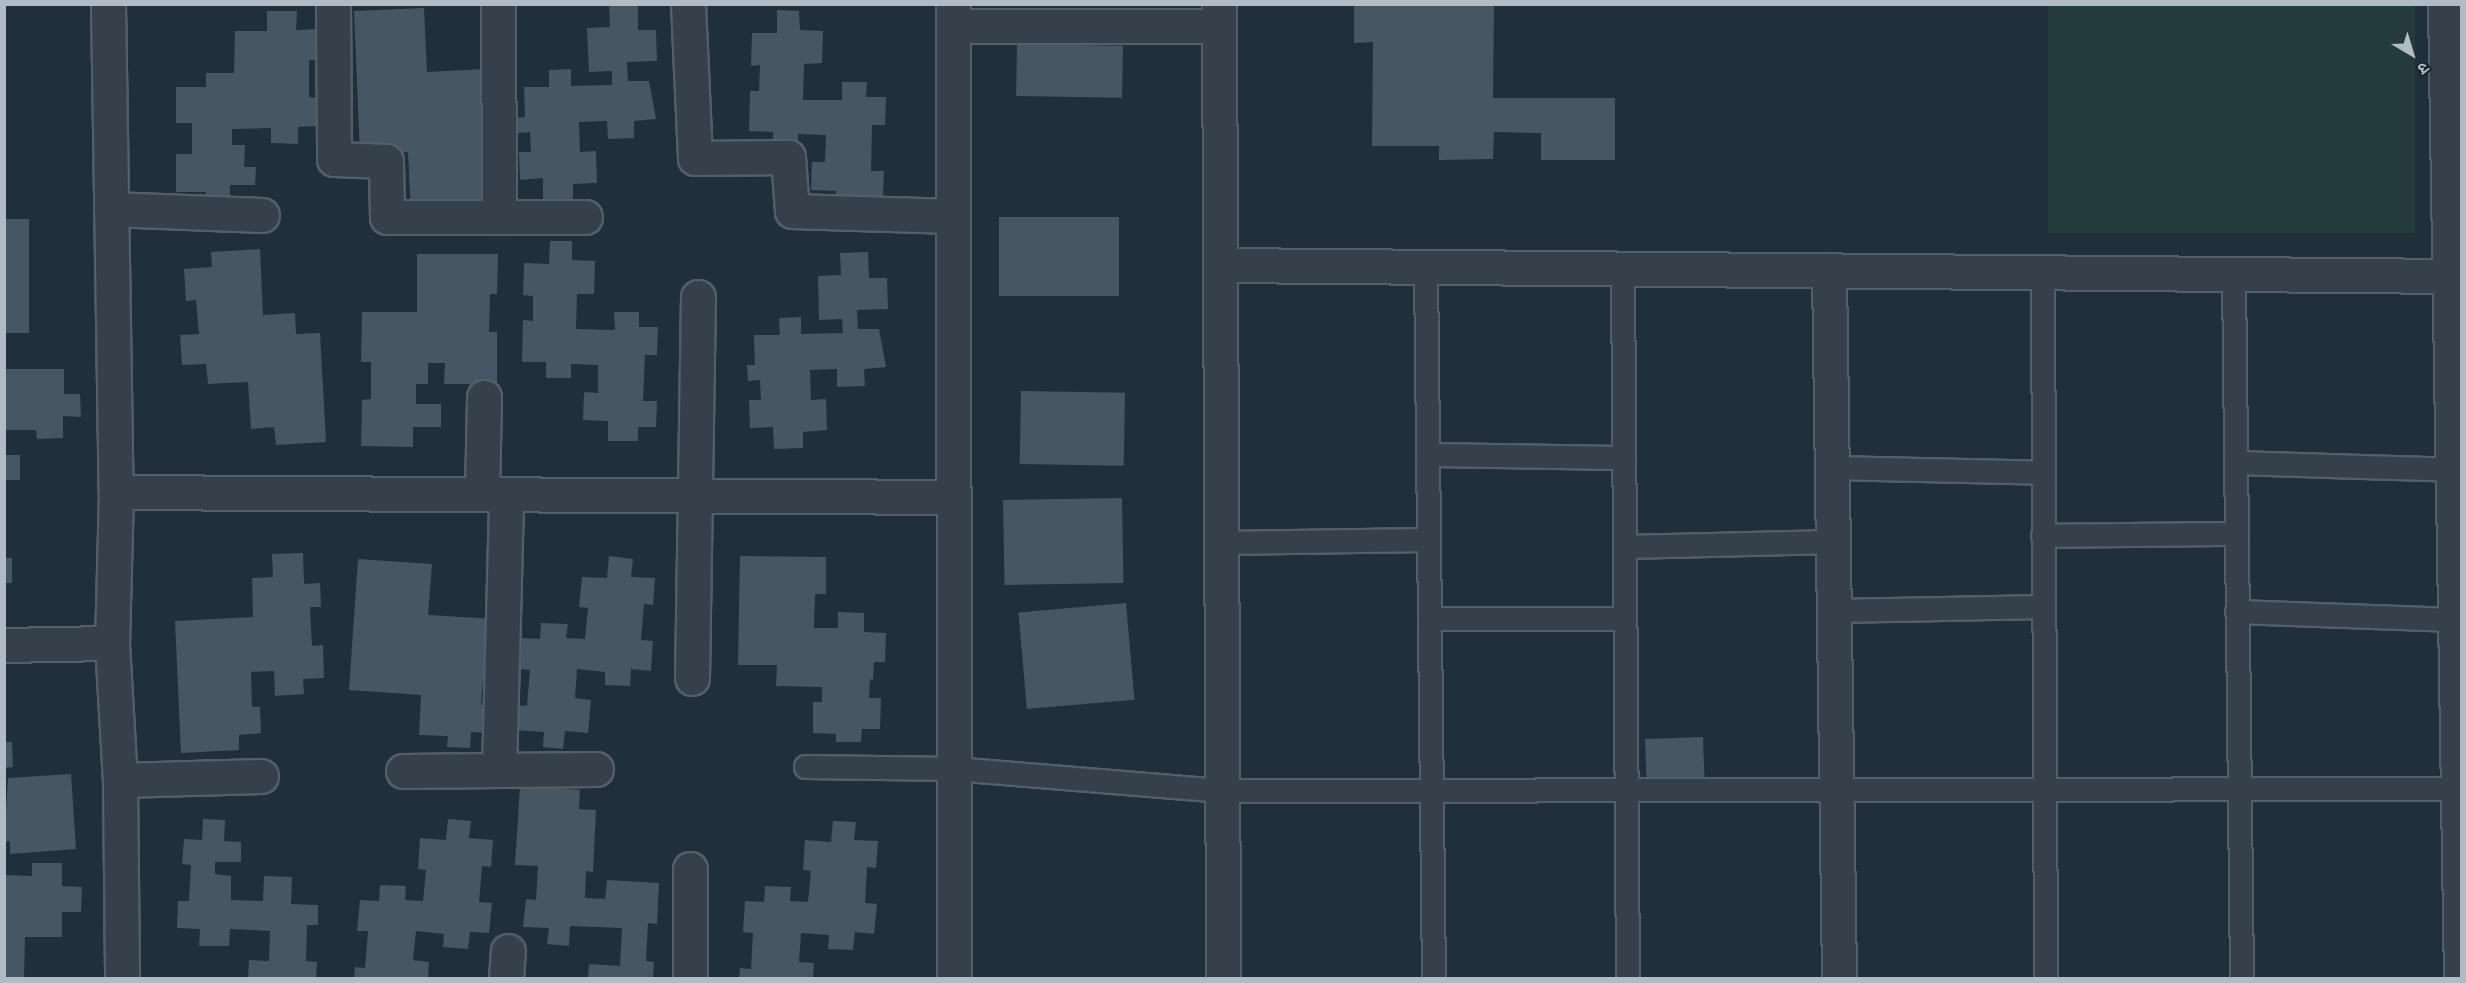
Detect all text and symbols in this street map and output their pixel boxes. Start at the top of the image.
north arrow [2382,24,2442,84]
text: उ [2414,58,2433,79]

